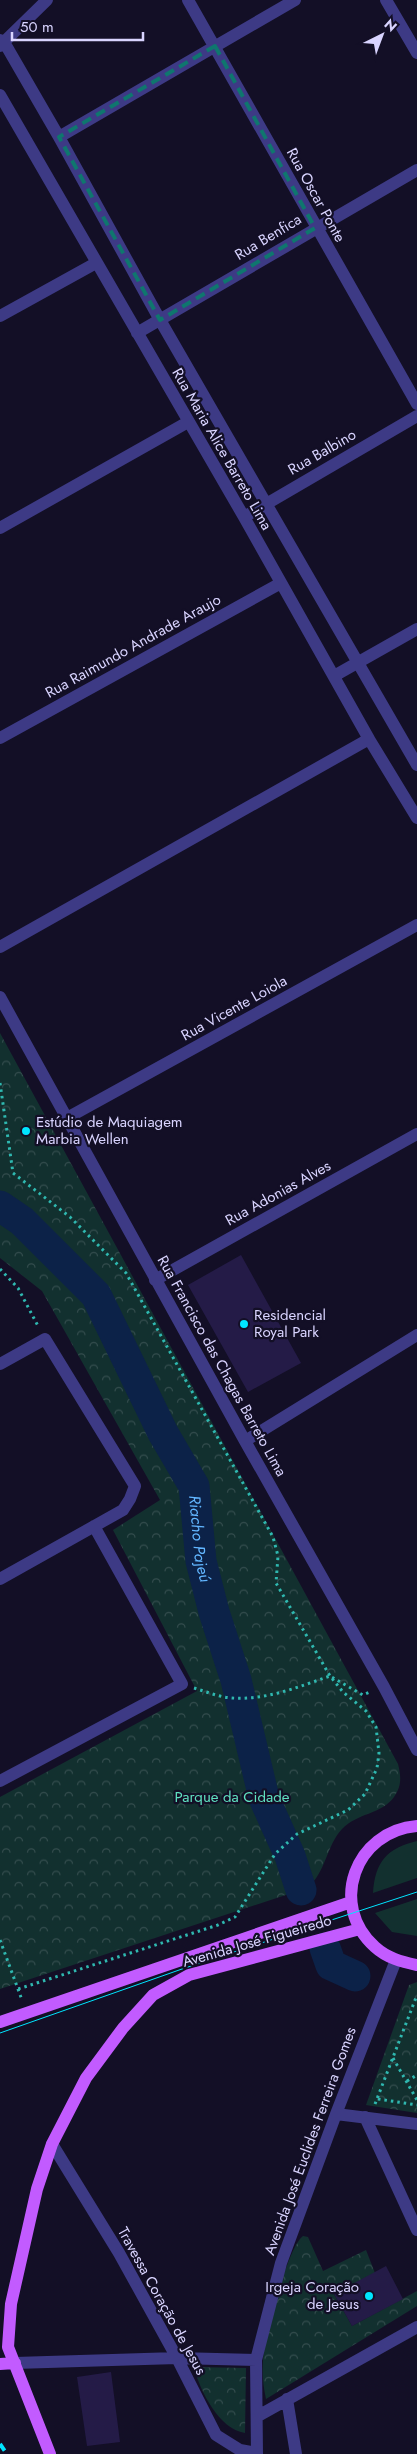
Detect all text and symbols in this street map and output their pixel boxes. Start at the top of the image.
scale bar [12,10,144,42]
north arrow [357,10,407,60]
text: N [380,14,402,36]
text: 50 m [20,16,54,38]
street label: Rua Oscar Ponte [281,144,351,247]
street label: Rua Benfica [230,208,306,266]
street label: Rua Maria Alice Barreto Lima [166,364,278,534]
street label: Rua Balbino [284,424,360,480]
street label: Rua Raimundo Andrade Araujo [41,588,225,704]
street label: Rua Vicente Loiola [177,970,291,1046]
place label: Estúdio de Maquiagem Marbia Wellen [36,1111,183,1150]
marker: Estúdio de Maquiagem Marbia Wellen [20,1125,32,1137]
street label: Rua Adonias Alves [221,1155,335,1231]
street label: Rua Francisco das Chagas Barreto Lima [152,1252,292,1480]
place label: Residencial Royal Park [254,1304,326,1343]
marker: Residencial Royal Park [238,1318,250,1330]
water label: Riacho Pajeú [183,1494,217,1585]
park label: Parque da Cidade [174,1786,290,1808]
street label: Avenida José Figueiredo [180,1909,334,1973]
street label: Avenida José Euclides Ferreira Gomes [258,2024,362,2258]
street label: Travessa Coração de Jesus [112,2223,212,2379]
place label: Irgeja Coração de Jesus [265,2276,359,2315]
marker: Irgeja Coração de Jesus [363,2290,375,2302]

